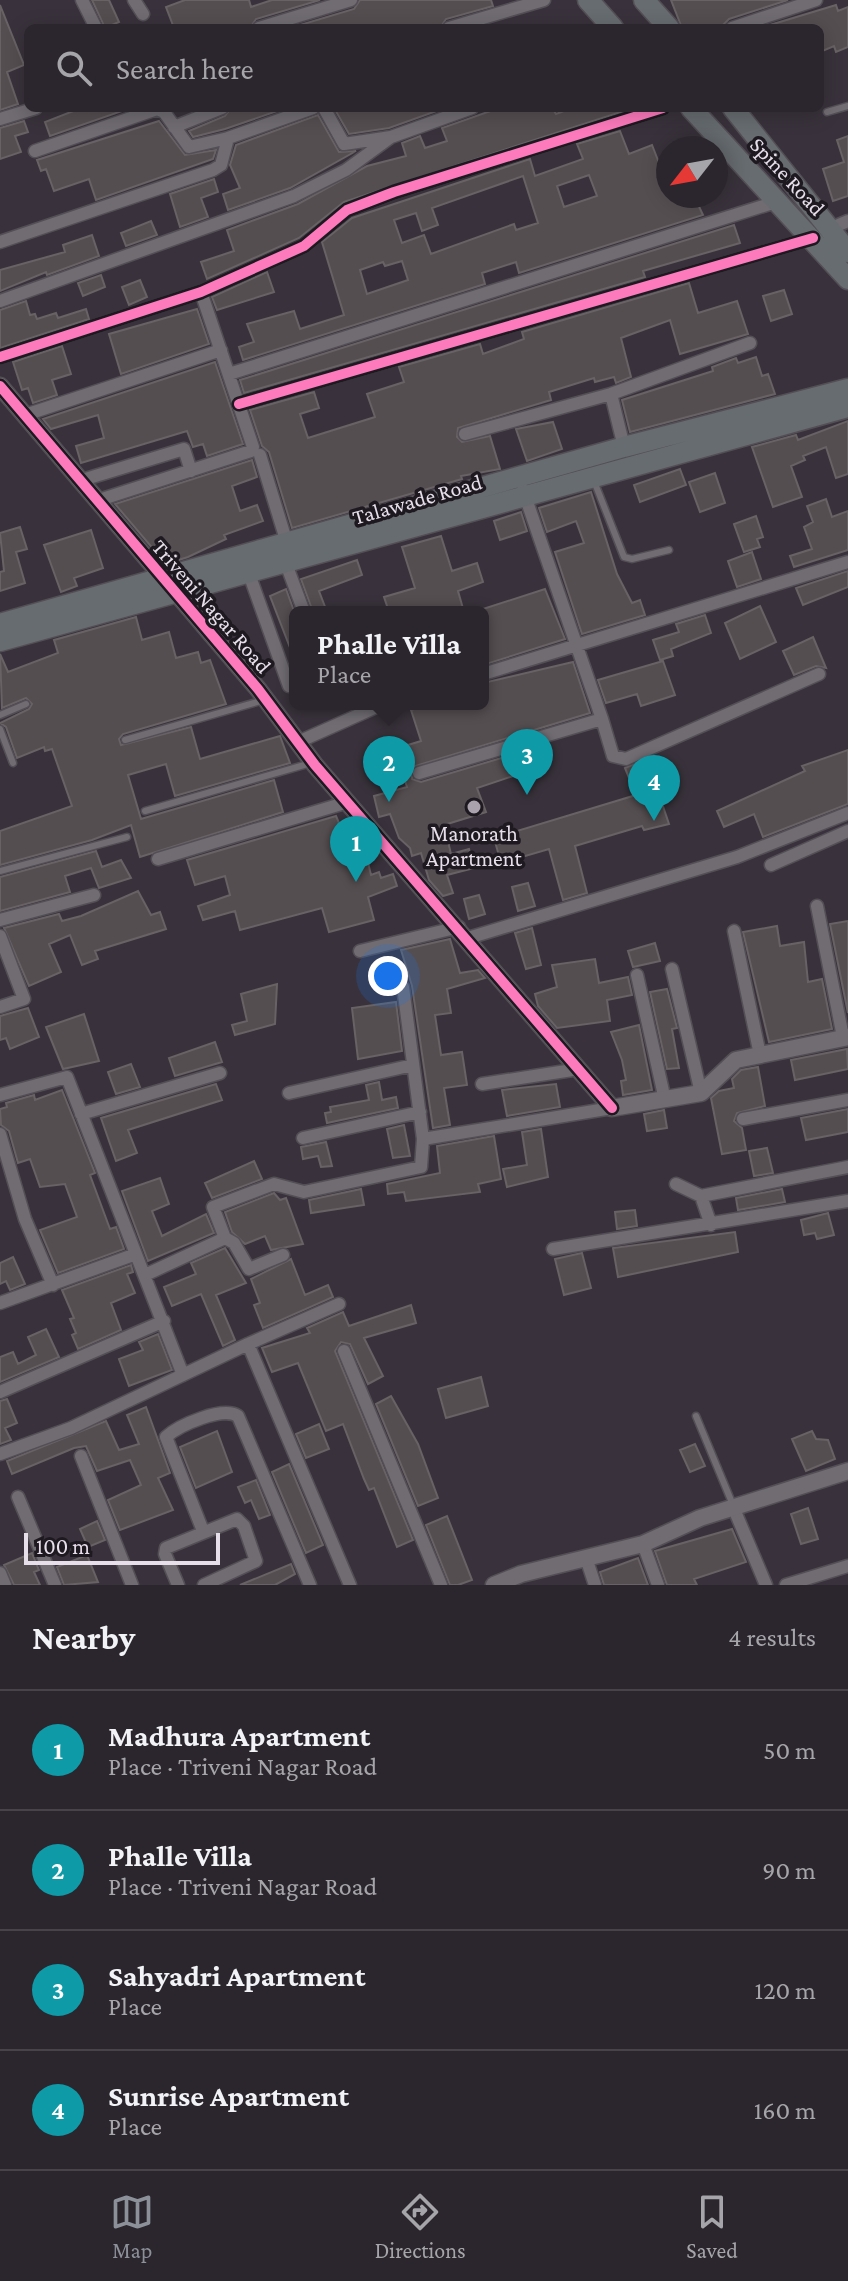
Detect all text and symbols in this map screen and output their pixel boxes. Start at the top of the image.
search box [24,24,824,112]
icon: search [52,46,96,90]
text: Search here [116,52,254,85]
street label: Spine Road [745,132,830,221]
north arrow [656,136,728,208]
street label: Talawade Road [350,469,485,530]
street label: Triveni Nagar Road [147,534,277,678]
popup [289,606,489,710]
text: Phalle Villa [317,627,461,660]
text: Place [317,660,371,689]
pin: 3 [501,729,553,795]
pin: 2 [363,736,415,802]
pin: 4 [628,755,680,821]
marker: Manorath Apartment [465,798,483,816]
pin: 1 [330,816,382,882]
place label: Manorath Apartment [426,821,523,871]
your location [368,956,408,996]
scale bar [24,1529,220,1565]
text: 100 m [36,1534,90,1559]
text: Nearby [32,1619,135,1656]
text: 4 results [728,1623,816,1652]
text: Madhura Apartment [108,1719,370,1752]
text: 1 [53,1736,63,1765]
text: 50 m [763,1736,816,1765]
text: Place · Triveni Nagar Road [108,1752,377,1781]
text: Phalle Villa [108,1839,252,1872]
text: 2 [51,1856,65,1885]
text: 90 m [762,1856,816,1885]
text: Place · Triveni Nagar Road [108,1872,377,1901]
text: Sahyadri Apartment [108,1959,366,1992]
text: 3 [52,1976,64,2005]
text: 120 m [755,1976,816,2005]
text: Place [108,1992,162,2021]
text: Sunrise Apartment [108,2079,349,2112]
text: 4 [51,2096,65,2125]
text: 160 m [754,2096,816,2125]
text: Place [108,2112,162,2141]
tab: Map [110,2190,154,2263]
tab: Directions [375,2190,466,2263]
tab: Saved [686,2190,738,2263]

